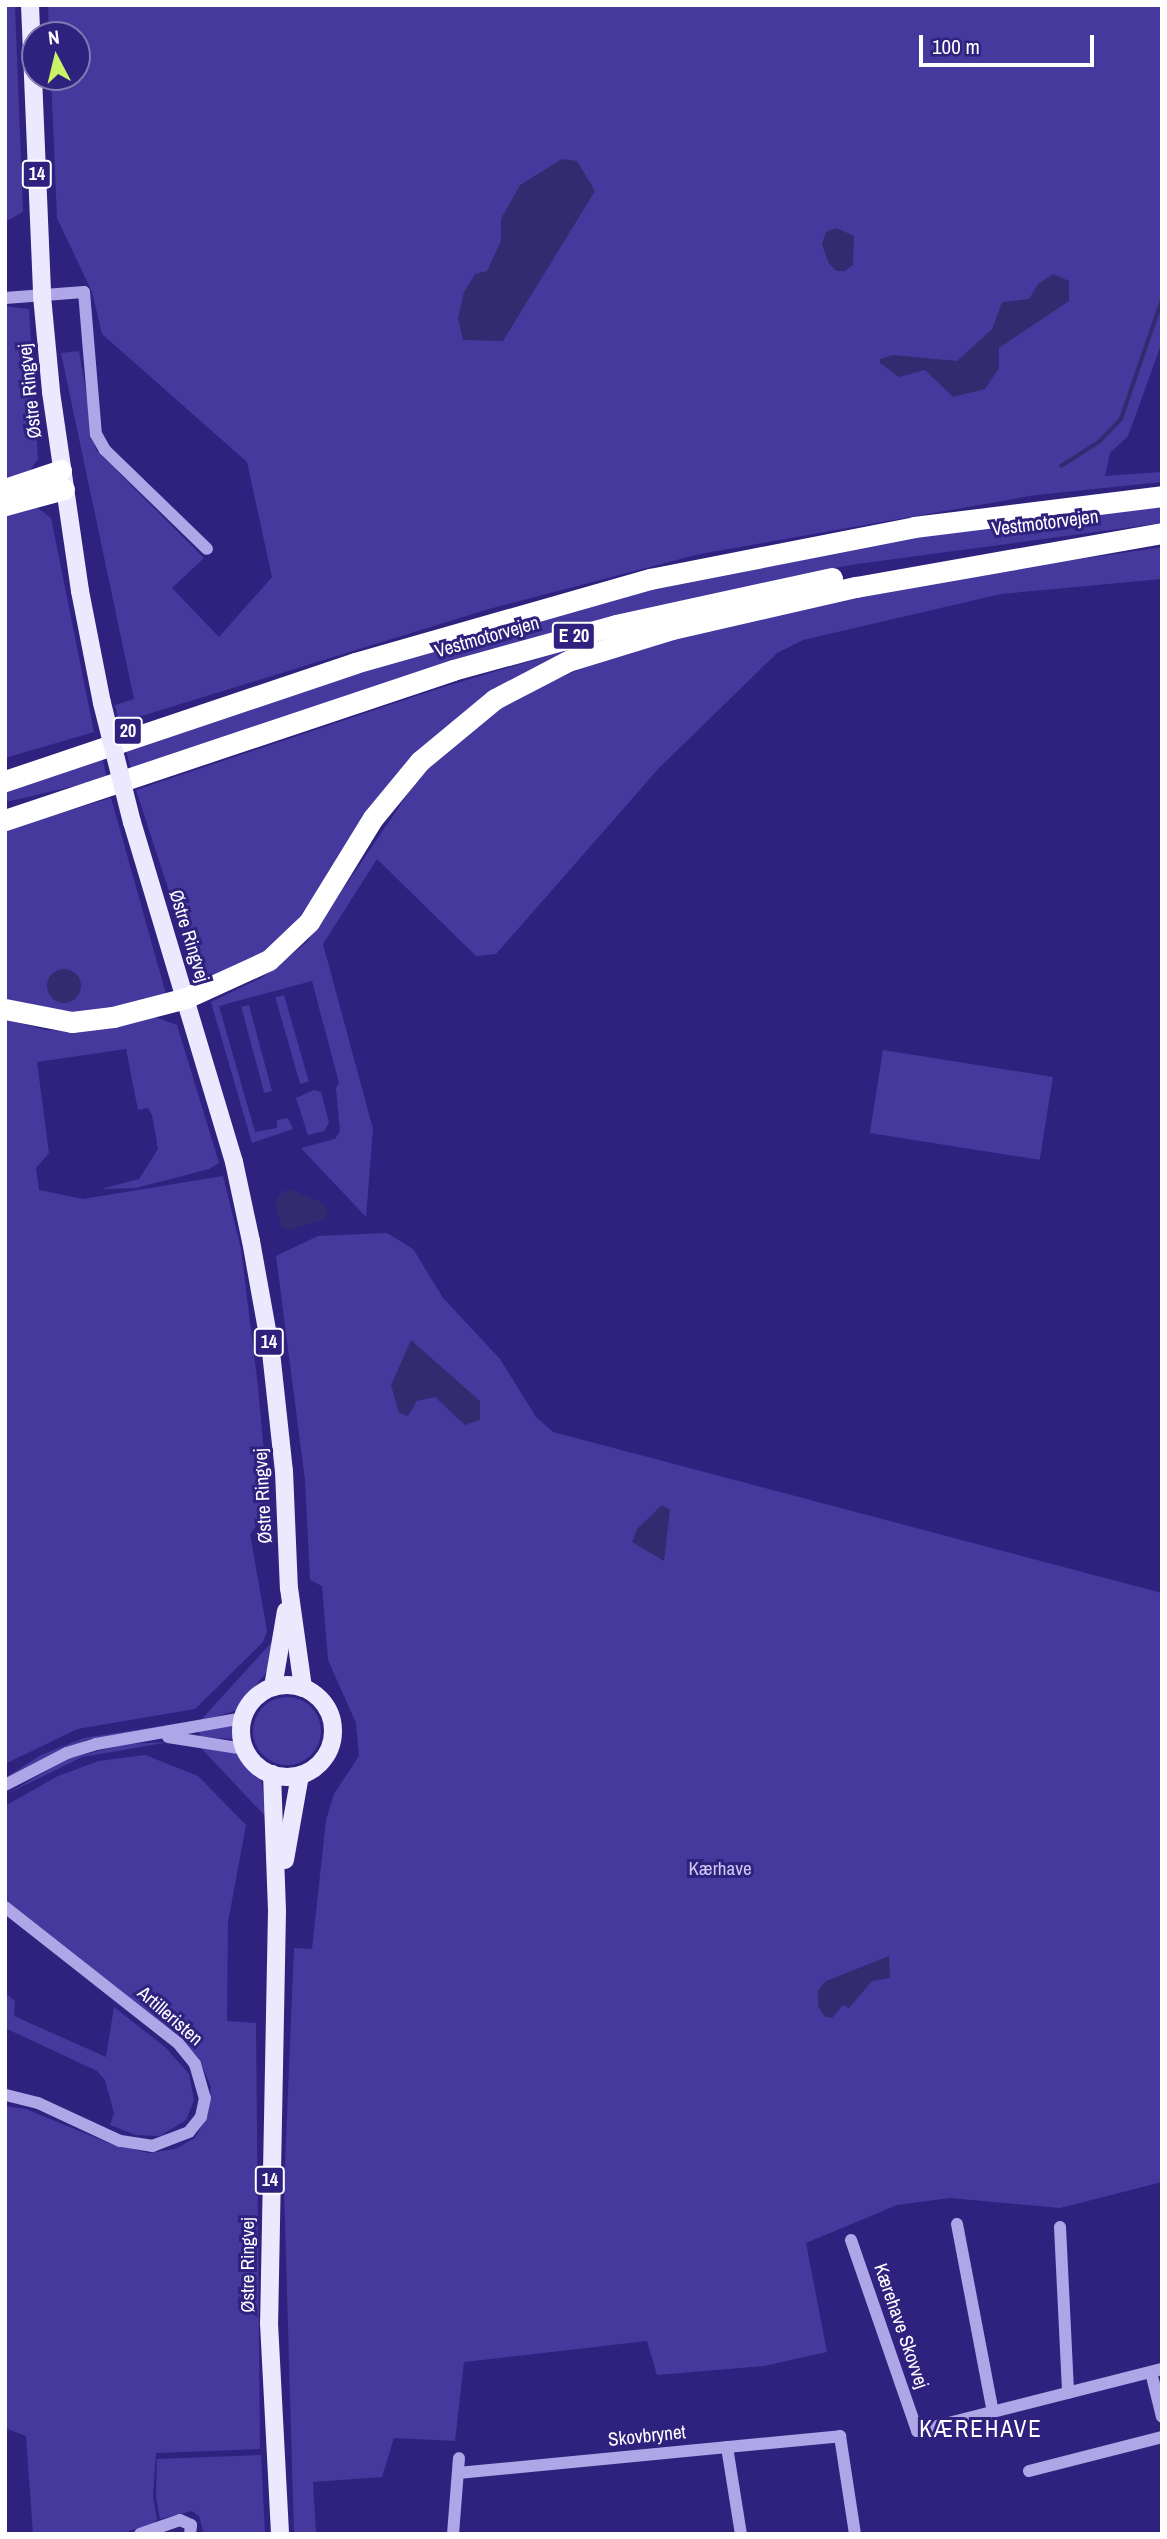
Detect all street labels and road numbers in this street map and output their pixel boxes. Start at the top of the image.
road number: 14 [21,160,53,188]
street label: Østre Ringvej [14,342,46,440]
street label: Vestmotorvejen [990,505,1100,541]
street label: Vestmotorvejen [432,611,542,663]
road number: E 20 [551,622,597,650]
road number: 20 [112,716,144,746]
street label: Østre Ringvej [164,887,214,985]
road number: 14 [253,1328,285,1357]
street label: Østre Ringvej [249,1448,277,1544]
street label: Artilleristen [133,1982,207,2050]
road number: 14 [254,2166,286,2194]
street label: Østre Ringvej [237,2217,259,2313]
street label: Kærehave Skovvej [869,2260,933,2392]
street label: Skovbrynet [607,2421,687,2451]

